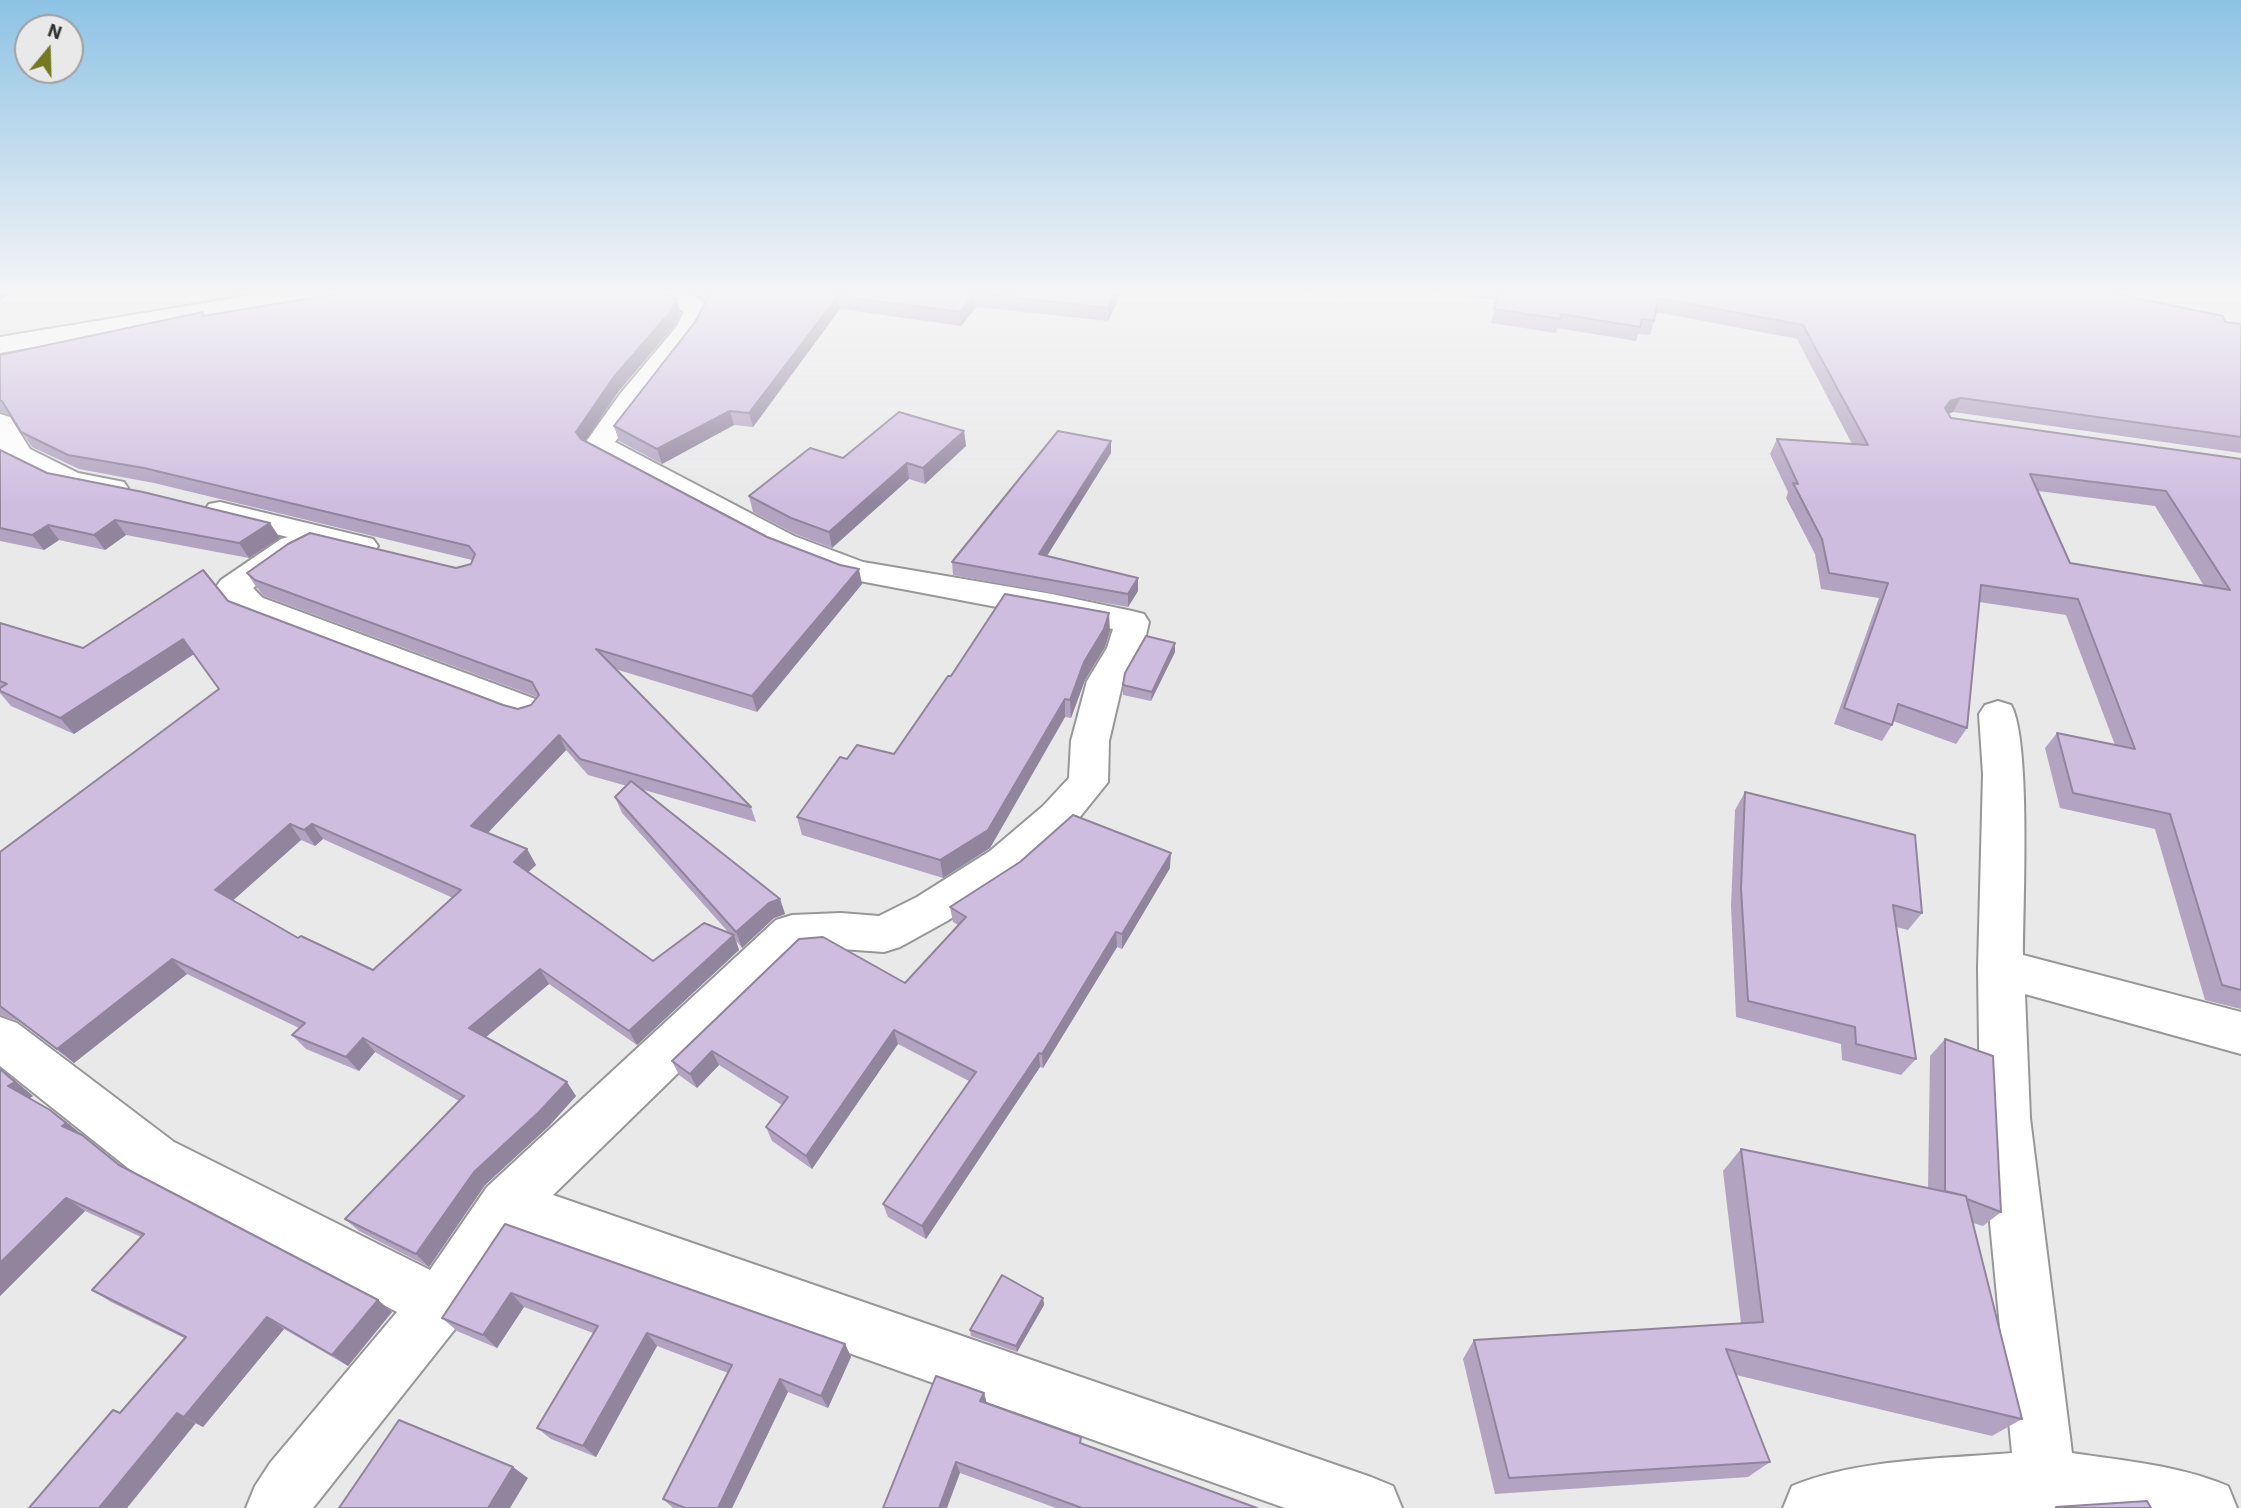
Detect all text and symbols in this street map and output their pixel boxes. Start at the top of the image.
north arrow [14,14,84,84]
text: N [45,17,66,45]

